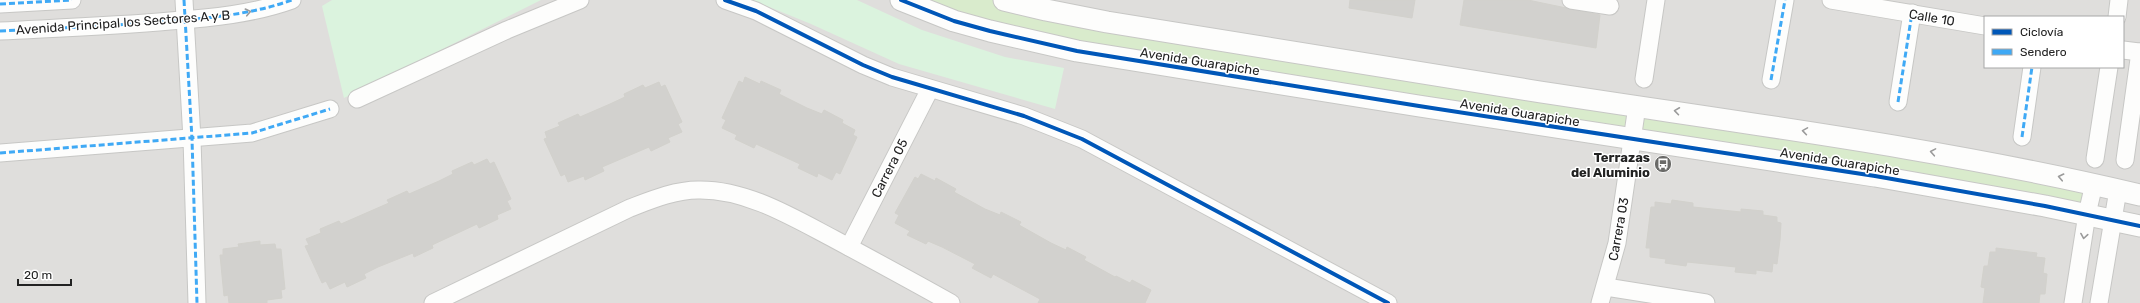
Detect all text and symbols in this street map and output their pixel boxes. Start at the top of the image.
street label: Calle 10 [1908,6,1956,29]
street label: Avenida Principal los Sectores A y B [15,8,231,37]
one-way arrow [245,9,251,17]
legend [1984,16,2124,68]
text: Ciclovía [2020,25,2063,39]
street label: Avenida Guarapiche [1139,45,1261,78]
text: Sendero [2020,45,2067,59]
street label: Avenida Guarapiche [1459,96,1581,129]
one-way arrow [1674,107,1680,116]
one-way arrow [1802,127,1808,136]
street label: Carrera 05 [868,136,911,200]
street label: Avenida Guarapiche [1779,145,1901,178]
one-way arrow [1930,148,1936,157]
place label: Terrazas del Aluminio [1571,150,1650,180]
bus stop icon: Terrazas del Aluminio [1653,154,1673,174]
one-way arrow [2058,173,2064,181]
street label: Carrera 03 [1606,196,1631,262]
one-way arrow [2080,233,2089,239]
scale bar [18,261,71,287]
text: 20 m [24,268,52,282]

